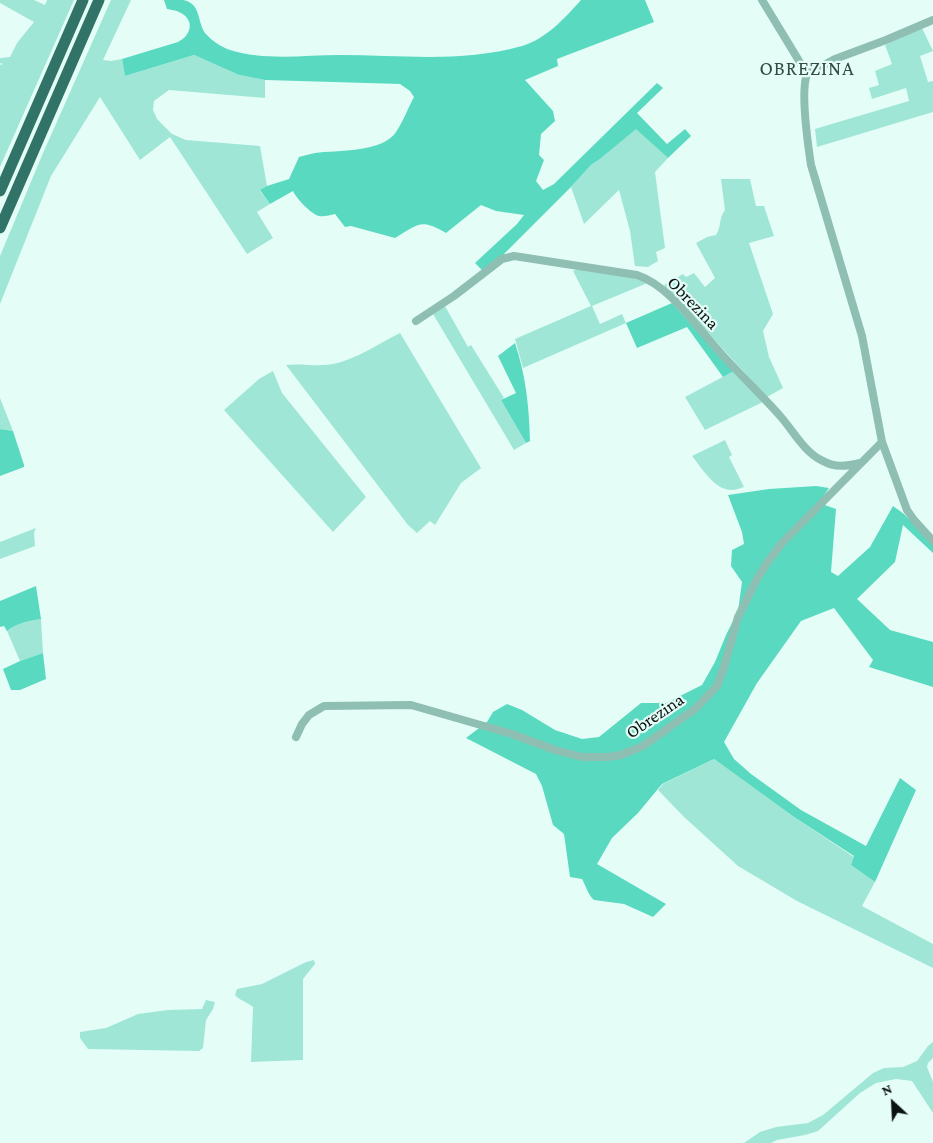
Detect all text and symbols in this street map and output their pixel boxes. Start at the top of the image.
district label: OBREZINA [758,57,856,81]
street label: Obrezina [662,272,724,334]
street label: Obrezina [622,689,688,743]
north arrow [868,1078,918,1128]
text: N [879,1080,894,1099]

